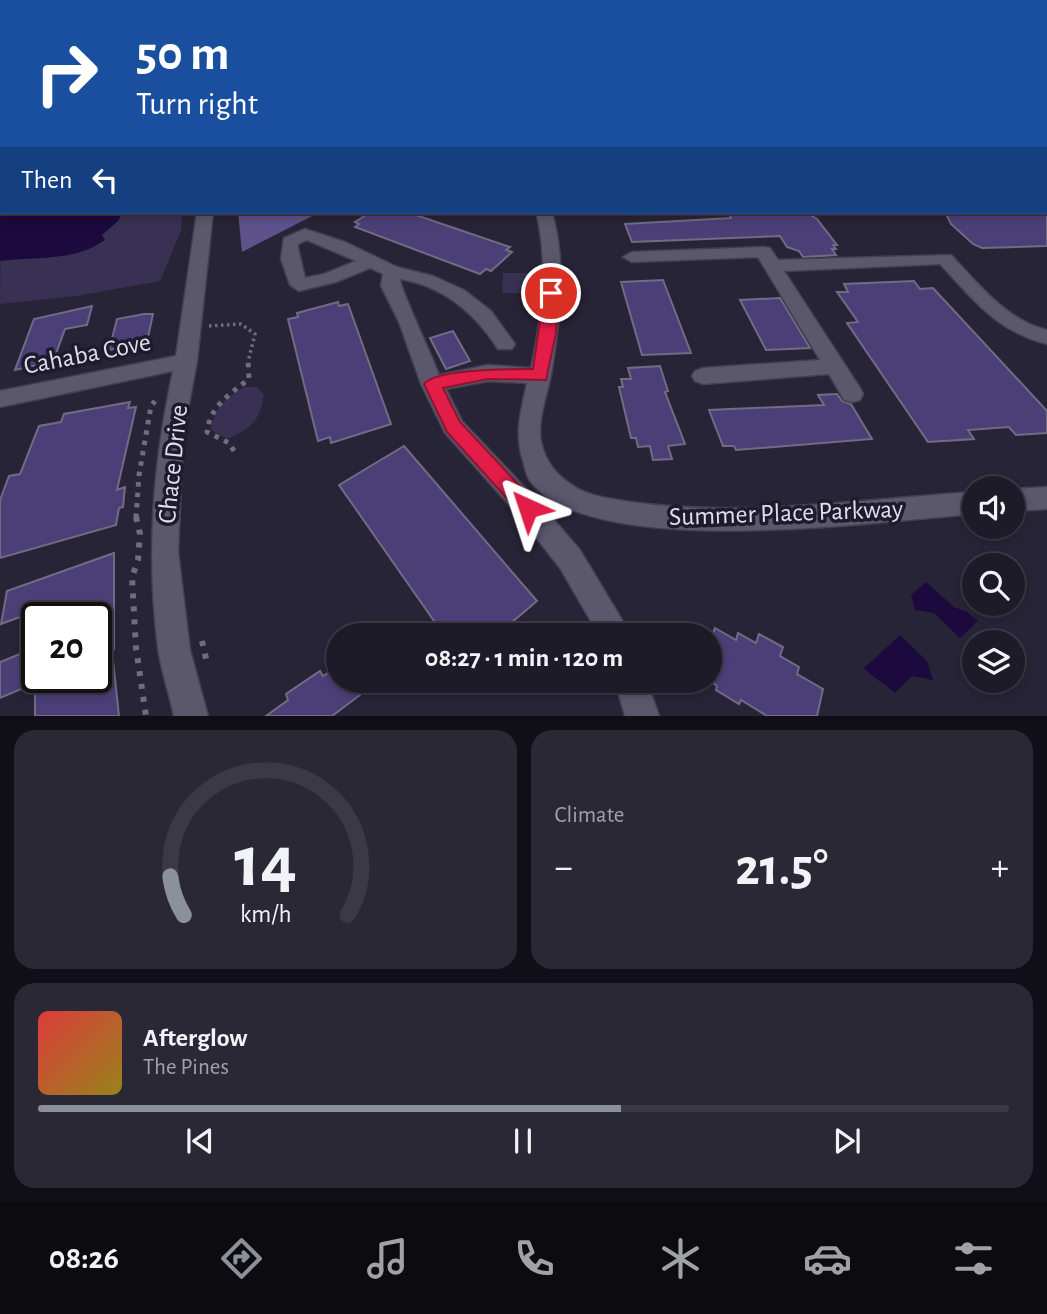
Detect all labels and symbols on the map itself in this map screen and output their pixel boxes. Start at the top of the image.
pin [521,263,581,323]
street label: Cahaba Cove [22,329,153,379]
street label: Chace Drive [154,403,192,525]
position arrow [491,471,565,545]
street label: Summer Place Parkway [669,496,904,530]
speed limit sign: 20 [21,602,112,693]

